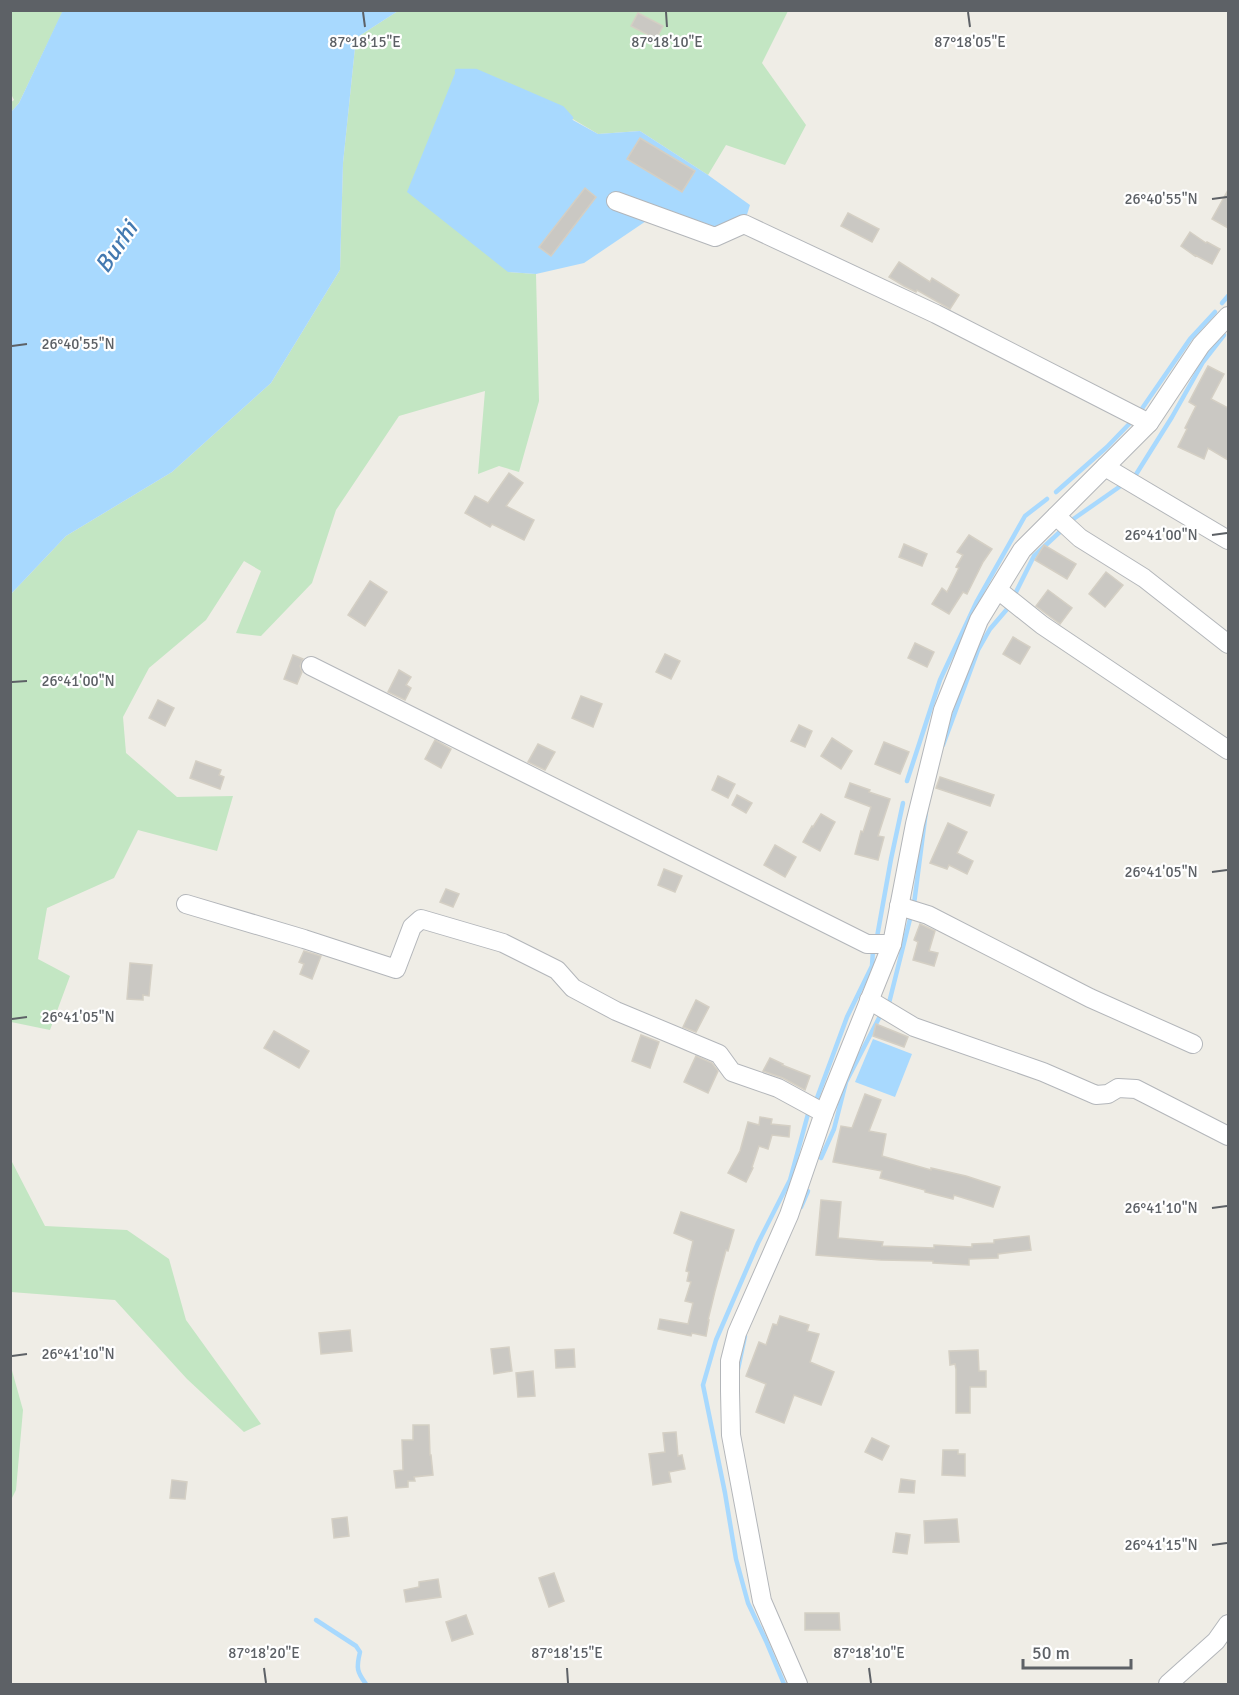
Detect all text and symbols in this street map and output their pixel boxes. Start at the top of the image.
text: 87°18'15"E [329,33,401,51]
text: 87°18'10"E [631,33,703,51]
text: 87°18'05"E [934,33,1006,51]
text: 26°40'55"N [1124,190,1198,208]
water label: Burhi [88,213,146,279]
text: 26°40'55"N [41,335,115,353]
text: 26°41'00"N [1124,526,1198,544]
text: 26°41'00"N [41,672,115,690]
text: 26°41'05"N [1124,863,1198,881]
text: 26°41'05"N [41,1008,115,1026]
text: 26°41'10"N [1124,1199,1198,1217]
text: 26°41'10"N [41,1345,115,1363]
text: 26°41'15"N [1124,1536,1198,1554]
scale bar [1023,1632,1131,1670]
text: 50 m [1032,1642,1070,1664]
text: 87°18'20"E [228,1644,300,1662]
text: 87°18'15"E [531,1644,603,1662]
text: 87°18'10"E [833,1644,905,1662]

